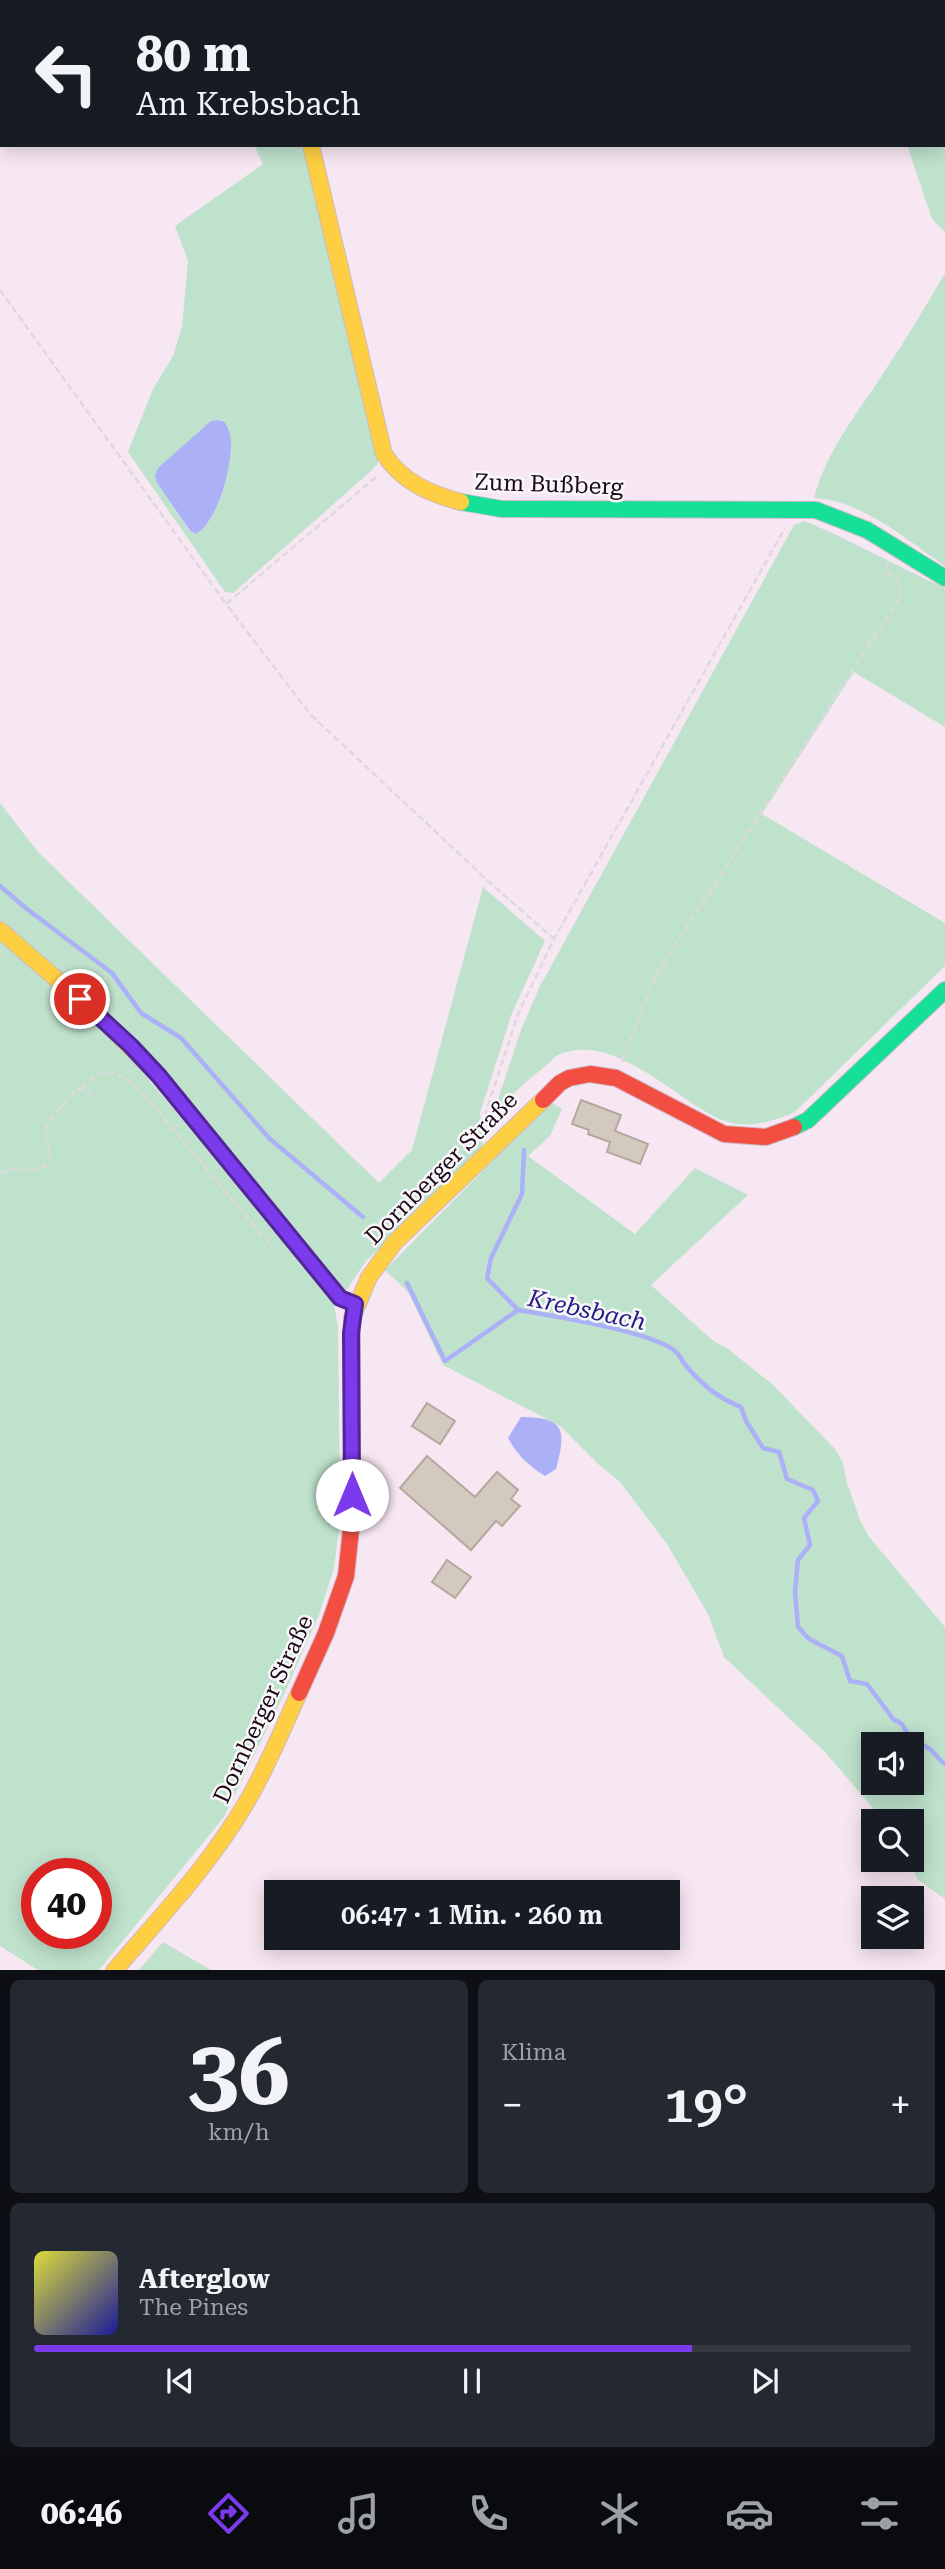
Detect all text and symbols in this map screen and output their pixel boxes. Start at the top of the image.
text: 80 m [136,26,251,83]
icon: left [21,28,112,119]
text: Am Krebsbach [136,85,361,123]
street label: Zum Bußberg [474,468,624,501]
pin [50,969,110,1029]
icon: arrive [61,980,99,1018]
street label: Dornberger Straße [360,1087,523,1250]
water label: Krebsbach [525,1284,648,1336]
position arrow [315,1458,389,1532]
street label: Dornberger Straße [208,1611,319,1808]
map controls [861,1732,924,1949]
button: sound [861,1732,924,1795]
button: search [861,1809,924,1872]
speed limit sign: 40 [21,1858,112,1949]
button: layers [861,1886,924,1949]
text: 06:47 · 1 Min. · 260 m [341,1900,603,1930]
text: 36 [188,2020,290,2126]
text: Klima [502,2039,566,2066]
text: 19° [664,2074,748,2135]
text: − [502,2083,523,2127]
text: + [890,2083,911,2127]
text: km/h [208,2119,270,2146]
text: Afterglow [139,2264,270,2294]
text: The Pines [139,2294,248,2321]
icon: previous [161,2362,199,2400]
icon: pause [453,2362,491,2400]
icon: next [746,2362,784,2400]
icon: directions [204,2489,253,2538]
icon: music [334,2489,383,2538]
icon: phone [464,2489,513,2538]
icon: climate [595,2489,644,2538]
icon: car [725,2489,774,2538]
icon: filters [855,2489,904,2538]
text: 06:46 [41,2494,122,2532]

